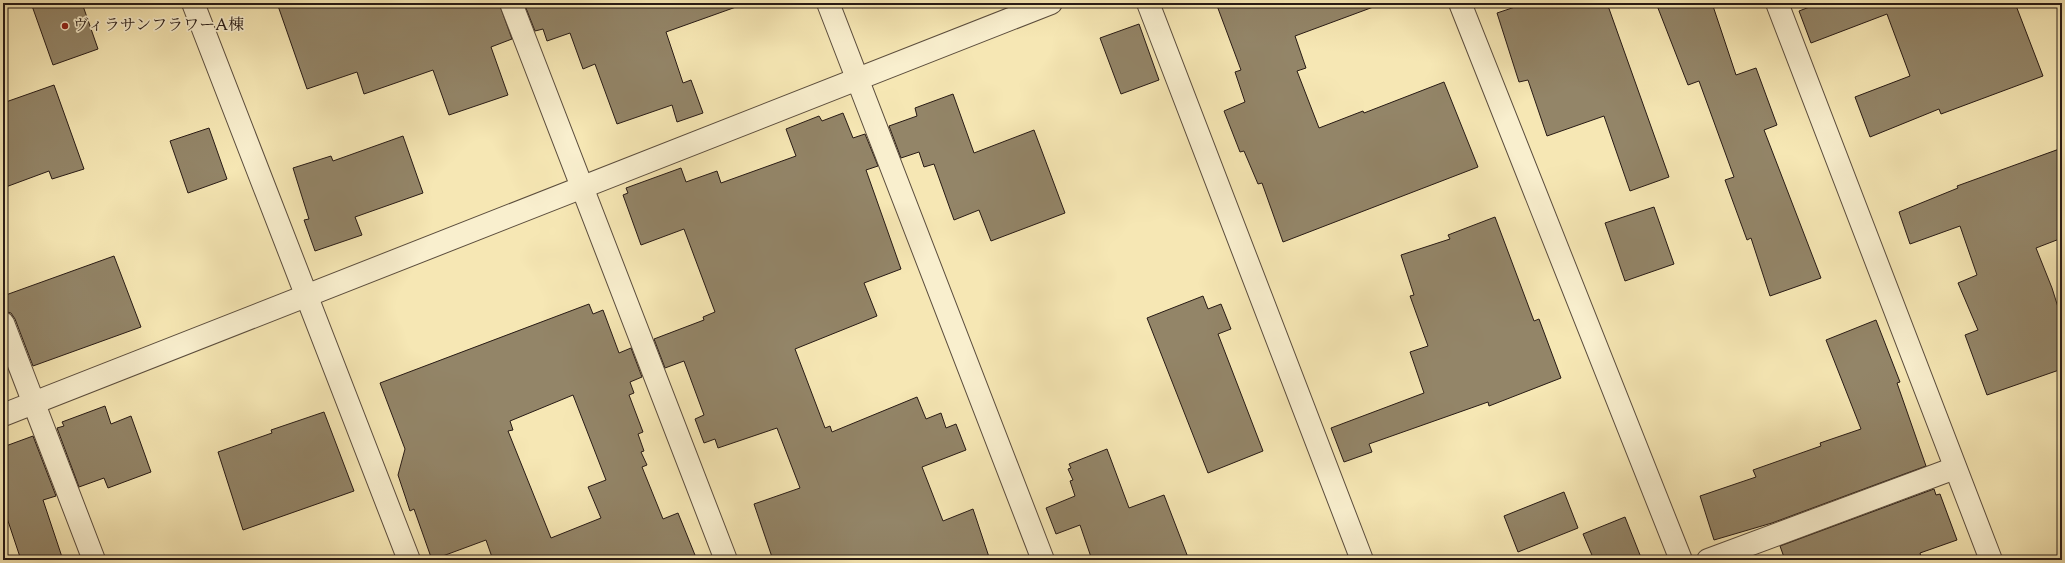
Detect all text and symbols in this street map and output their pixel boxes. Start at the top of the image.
place label: ヴィラサンフラワーA棟 [73,15,244,38]
marker: ヴィラサンフラワーA棟 [60,21,70,31]

